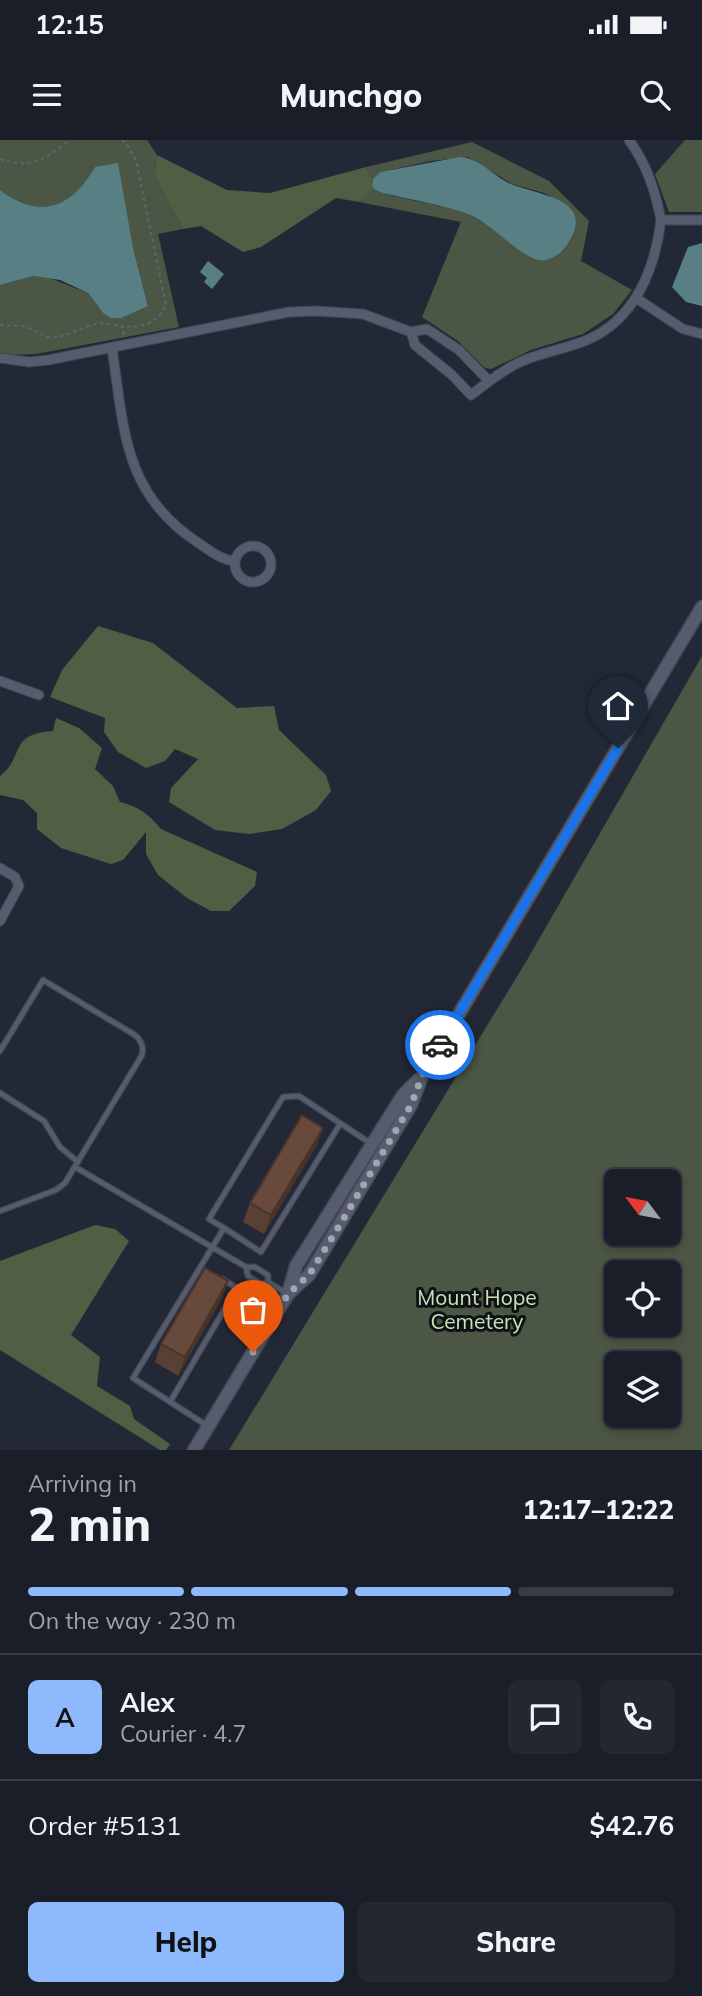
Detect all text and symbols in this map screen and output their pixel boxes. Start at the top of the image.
text: 12:15 [35,8,104,41]
text: Munchgo [280,75,422,115]
icon: menu [28,76,66,114]
icon: search [636,76,674,114]
pin [588,676,648,748]
icon: home [599,687,637,725]
courier [405,1010,475,1080]
icon: car [421,1026,459,1064]
north arrow [604,1169,681,1246]
map controls [604,1169,681,1428]
button: locate [604,1260,681,1337]
pin [223,1280,283,1352]
park label: Mount Hope Cemetery [417,1284,537,1334]
icon: bag [234,1291,272,1329]
button: layers [604,1351,681,1428]
text: Arriving in [28,1469,137,1498]
text: 12:17–12:22 [523,1493,674,1526]
text: 2 min [28,1495,151,1553]
text: On the way · 230 m [28,1606,236,1635]
button: chat [508,1680,582,1754]
button: phone [600,1680,674,1754]
text: Alex [120,1686,175,1719]
text: A [55,1701,75,1734]
text: Courier · 4.7 [120,1719,246,1748]
text: Order #5131 [28,1809,181,1842]
text: $42.76 [590,1809,674,1842]
button: Help [28,1902,344,1982]
button: Share [358,1902,674,1982]

